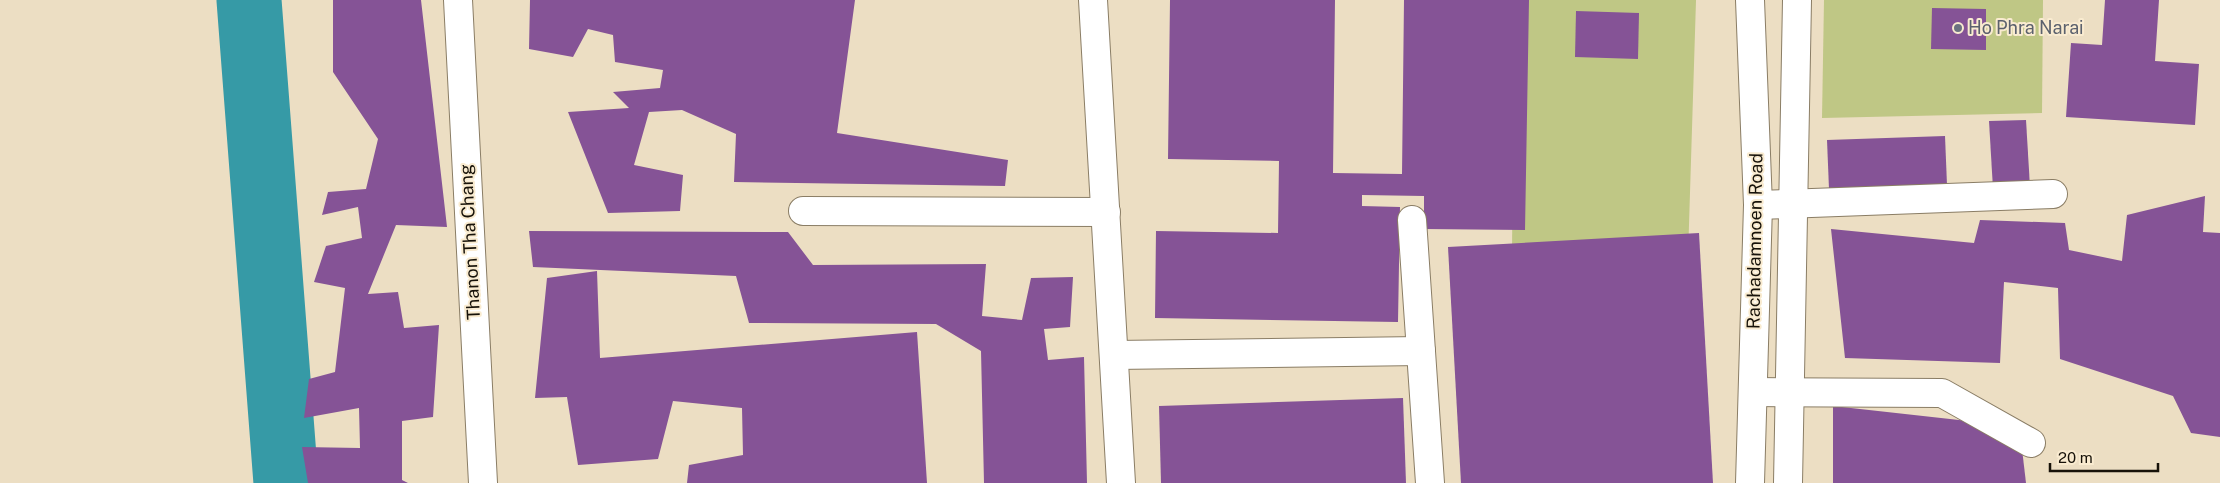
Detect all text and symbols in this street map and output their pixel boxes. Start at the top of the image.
place label: Ho Phra Narai [1968,17,2084,38]
marker: Ho Phra Narai [1952,22,1964,34]
street label: Rachadamnoen Road [1742,153,1767,329]
street label: Thanon Tha Chang [455,164,484,320]
scale bar [2050,440,2158,472]
text: 20 m [2058,449,2093,466]

